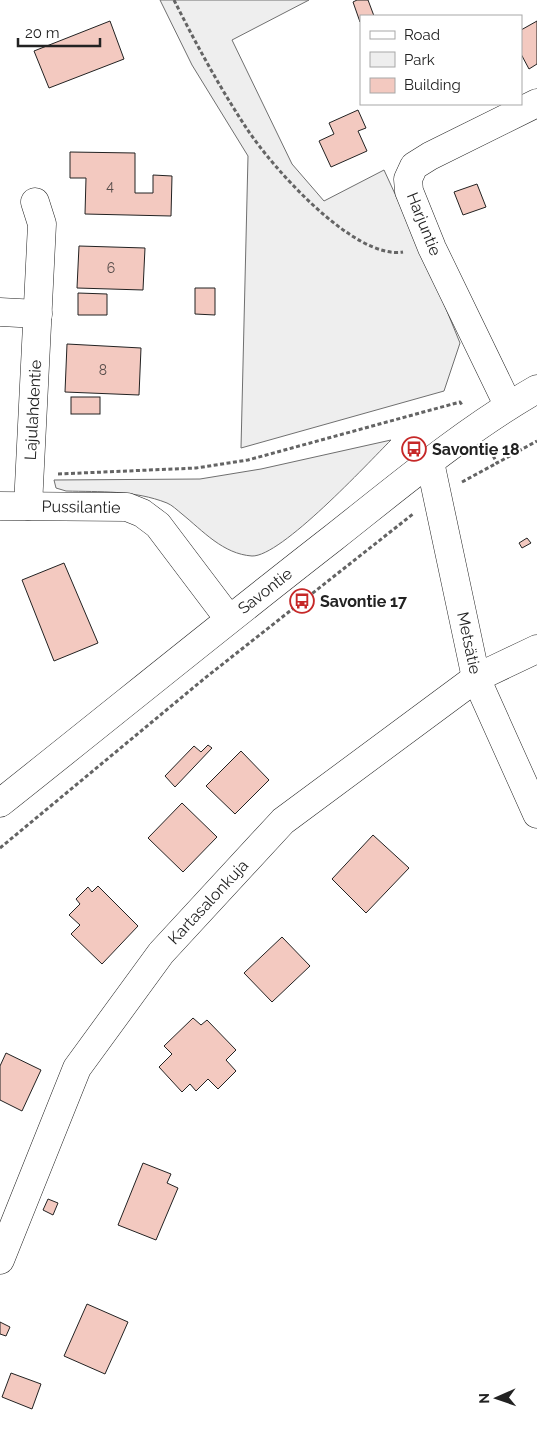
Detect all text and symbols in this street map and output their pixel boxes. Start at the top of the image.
scale bar [18,15,100,47]
legend [360,15,522,105]
text: 20 m [25,24,60,42]
text: Road [404,26,440,44]
text: Park [404,51,435,69]
text: Building [404,76,461,94]
house number: 4 [106,178,114,194]
street label: Harjuntie [403,190,445,258]
house number: 6 [107,260,115,276]
street label: Lajulahdentie [21,359,45,461]
house number: 8 [99,362,107,378]
bus stop icon: Savontie 18 [401,436,427,462]
place label: Savontie 18 [432,440,520,459]
street label: Pussilantie [41,497,121,517]
street label: Savontie [234,564,296,618]
bus stop icon: Savontie 17 [289,588,315,614]
place label: Savontie 17 [320,592,407,611]
street label: Metsätie [453,610,485,676]
street label: Kartasalonkuja [164,856,252,948]
north arrow [472,1373,522,1423]
text: N [476,1393,492,1404]

